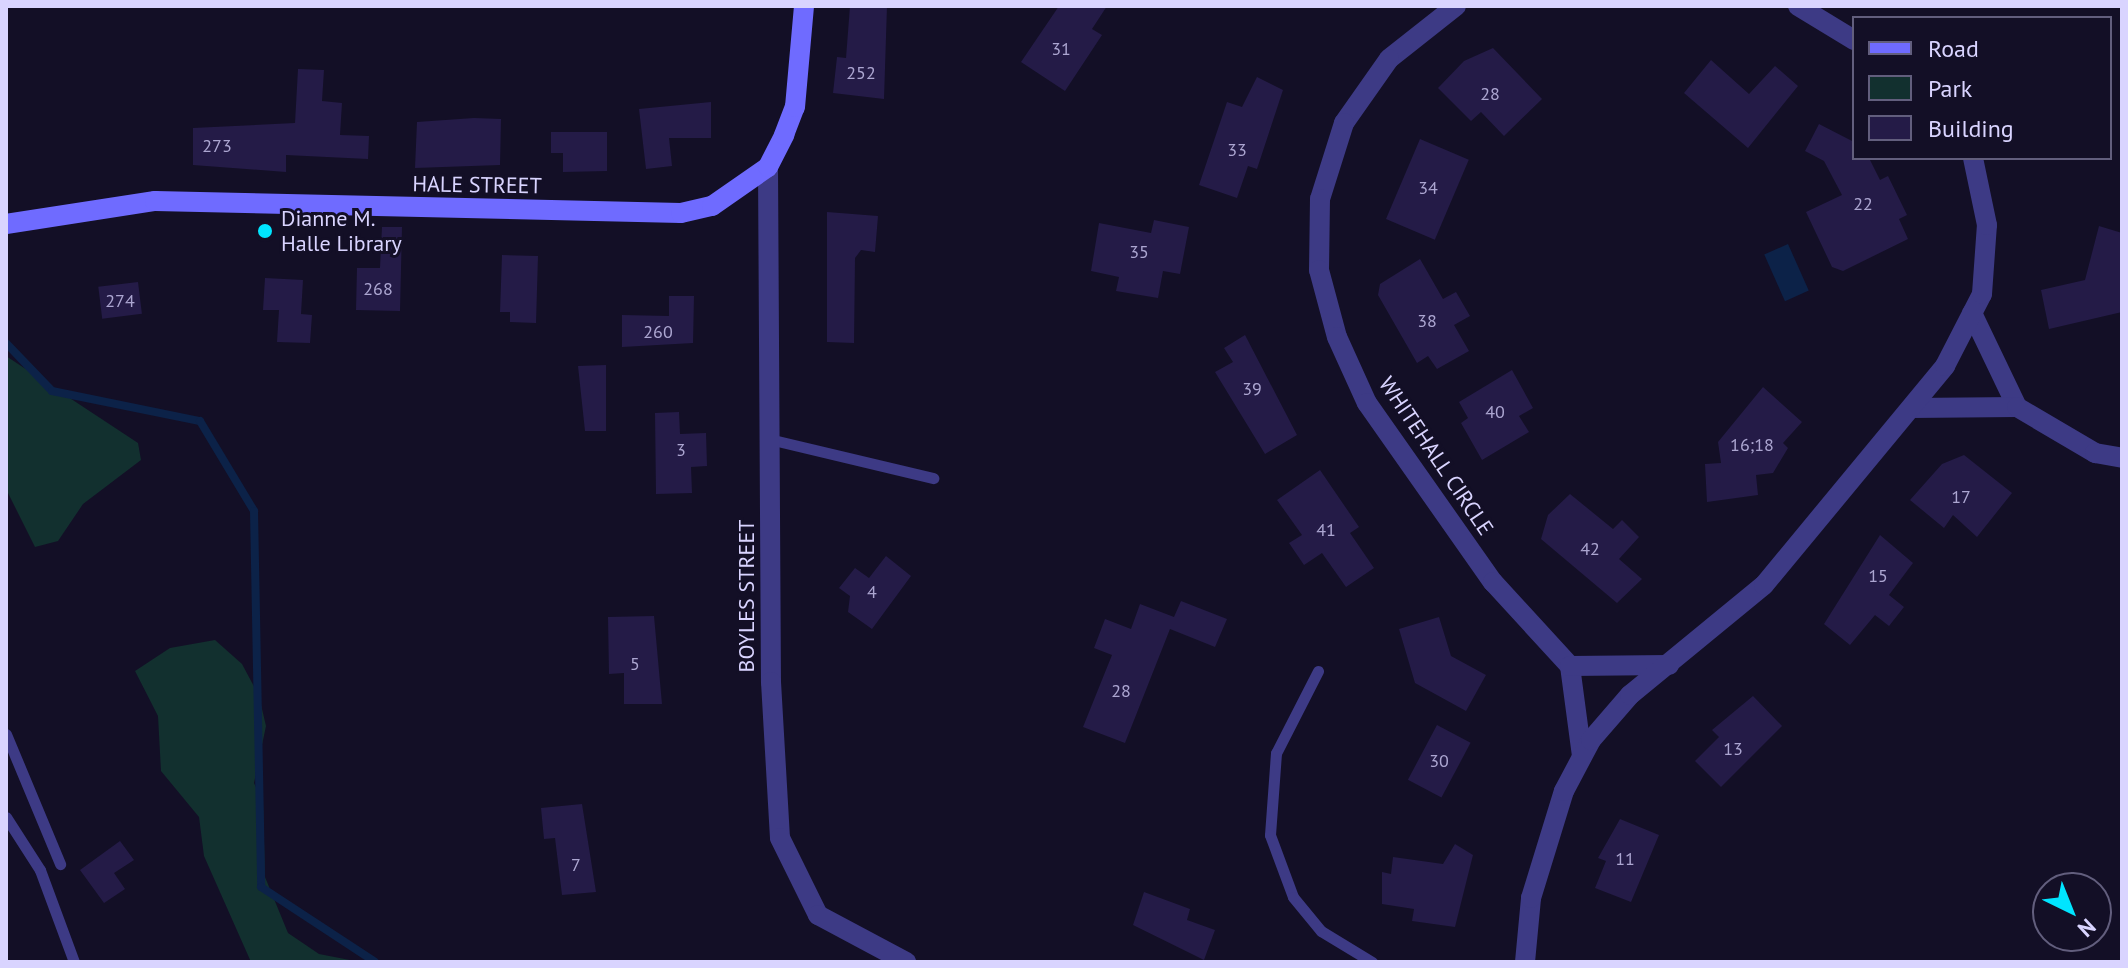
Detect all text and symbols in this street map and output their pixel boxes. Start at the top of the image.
legend [1852,16,2112,160]
text: Road [1928,33,1979,64]
house number: 31 [1051,38,1071,60]
house number: 252 [846,62,876,84]
text: Park [1928,73,1972,104]
house number: 28 [1480,83,1500,105]
text: Building [1928,113,2014,144]
house number: 273 [202,135,232,157]
house number: 33 [1227,139,1247,161]
street label: HALE STREET [412,171,542,199]
house number: 34 [1418,177,1438,199]
house number: 22 [1853,193,1873,215]
place label: Dianne M. Halle Library [281,205,402,256]
marker: Dianne M. Halle Library [256,222,274,240]
house number: 35 [1129,241,1149,263]
house number: 268 [363,278,393,300]
house number: 274 [105,290,135,312]
house number: 38 [1417,310,1437,332]
house number: 260 [643,321,673,343]
street label: WHITEHALL CIRCLE [1373,371,1499,541]
house number: 39 [1242,378,1262,400]
house number: 40 [1485,401,1505,423]
house number: 16;18 [1730,434,1774,456]
house number: 3 [676,439,686,461]
house number: 17 [1951,486,1971,508]
house number: 41 [1316,519,1336,541]
street label: BOYLES STREET [734,520,760,672]
house number: 42 [1580,538,1600,560]
house number: 15 [1868,565,1888,587]
house number: 4 [867,581,877,603]
house number: 5 [630,653,640,675]
house number: 28 [1111,680,1131,702]
house number: 13 [1723,738,1743,760]
house number: 30 [1429,750,1449,772]
house number: 11 [1615,848,1635,870]
house number: 7 [571,854,581,876]
north arrow [2032,872,2112,952]
text: N [2072,913,2102,943]

